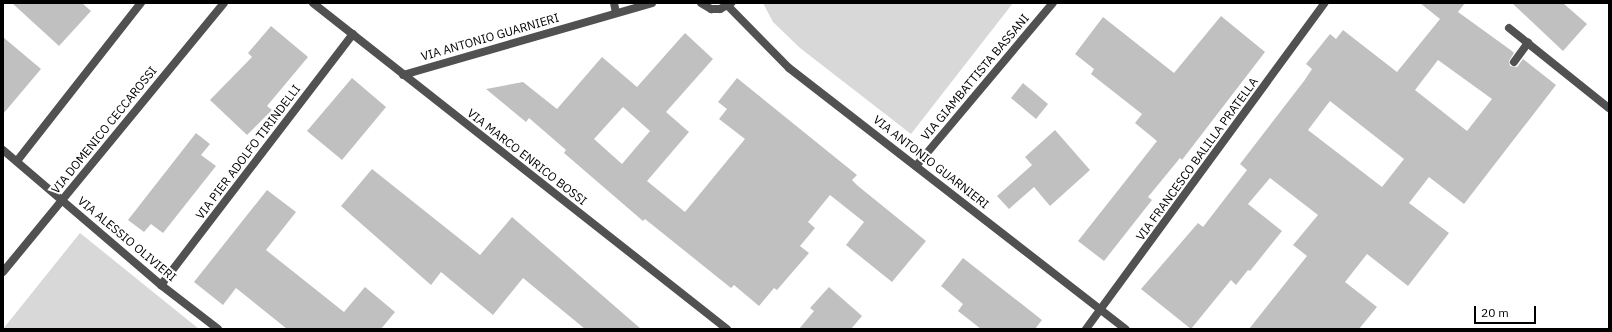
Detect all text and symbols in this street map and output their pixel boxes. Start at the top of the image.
street label: VIA ANTONIO GUARNIERI [419,10,561,64]
street label: VIA GIAMBATTISTA BASSANI [918,11,1032,143]
street label: VIA DOMENICO CECCAROSSI [48,64,160,196]
street label: VIA FRANCESCO BALILLA PRATELLA [1133,75,1261,243]
street label: VIA PIER ADOLFO TIRINDELLI [193,82,303,222]
street label: VIA MARCO ENRICO BOSSI [464,106,590,208]
street label: VIA ANTONIO GUARNIERI [870,112,992,212]
street label: VIA ALESSIO OLIVIERI [75,194,179,284]
scale bar [1476,298,1538,324]
text: 20 m [1481,305,1509,320]

